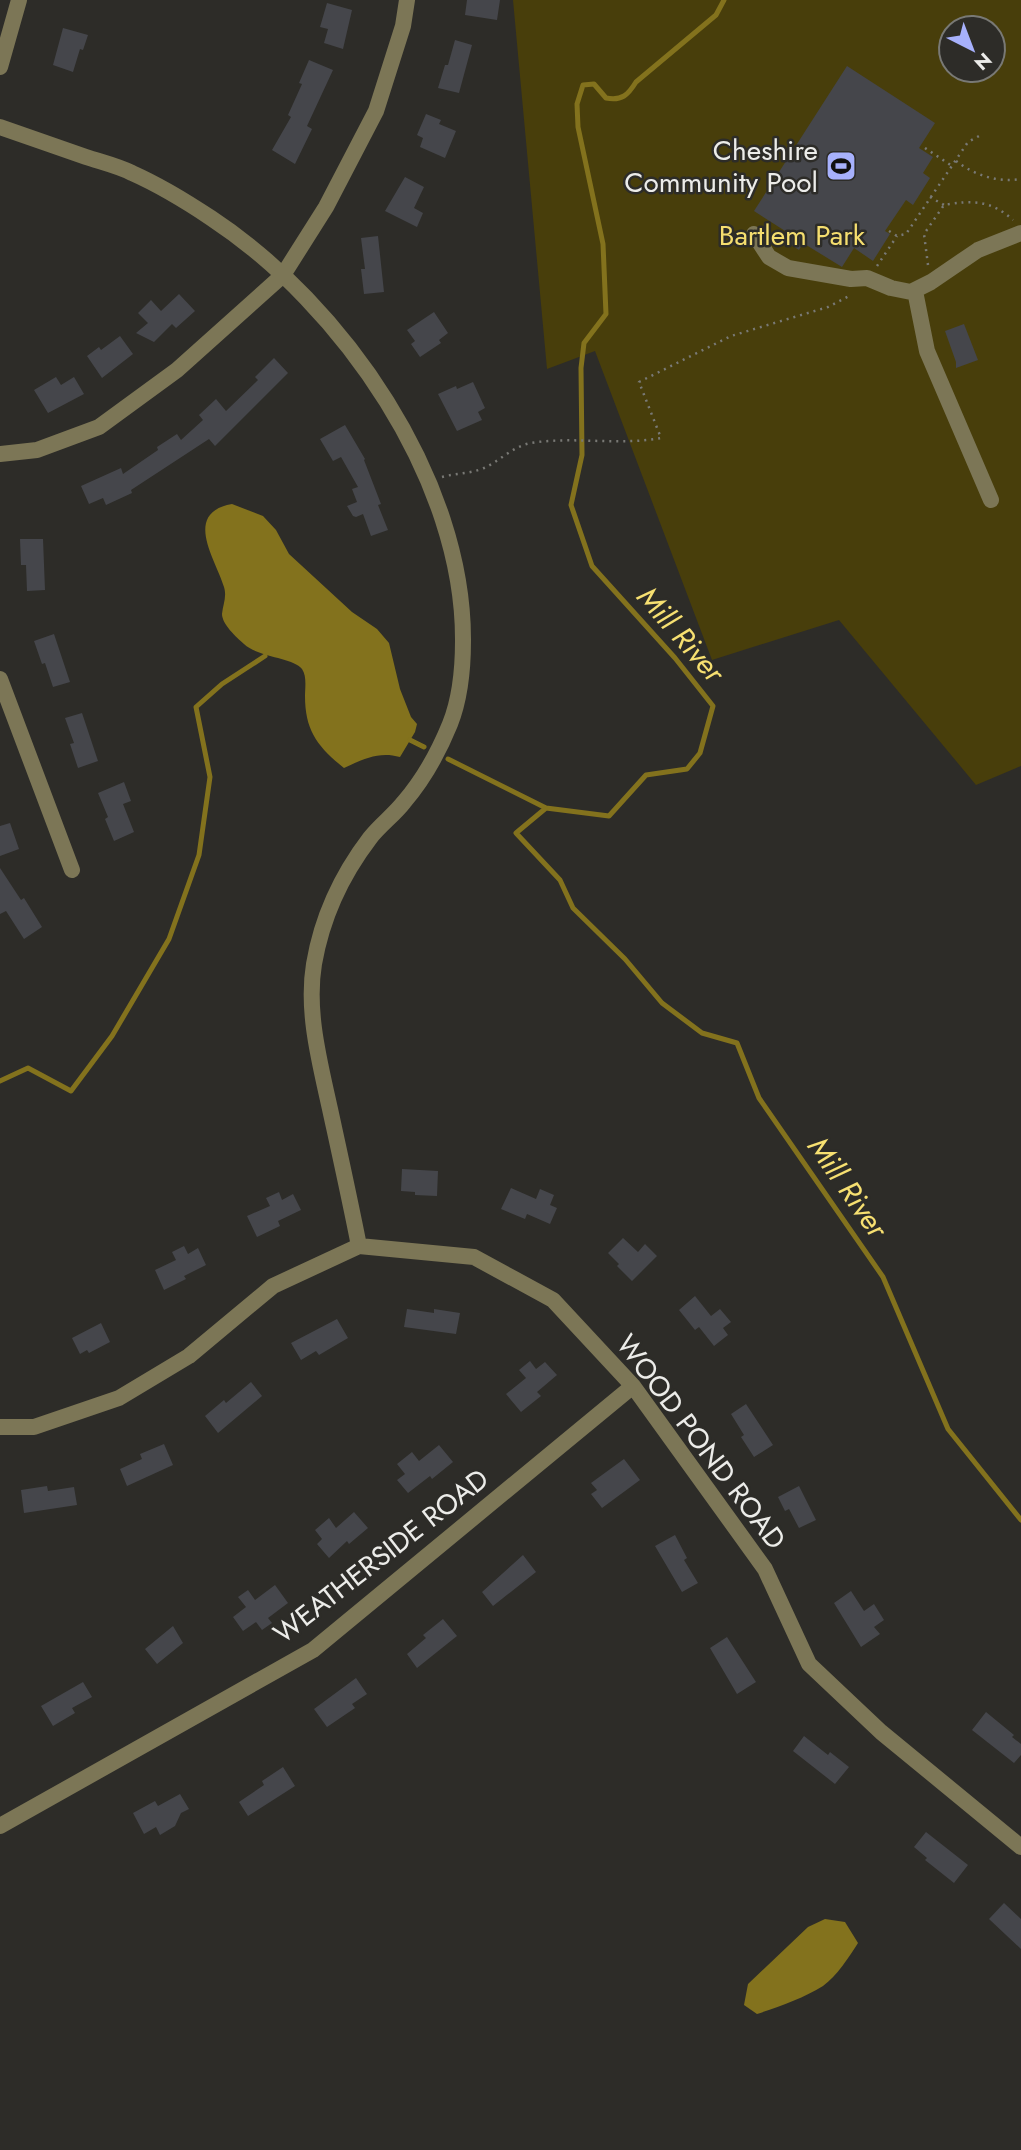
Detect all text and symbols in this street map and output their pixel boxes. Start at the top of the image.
north arrow [937,14,1007,84]
text: N [968,46,998,76]
place label: Cheshire Community Pool [624,130,818,203]
sports icon: Cheshire Community Pool [824,149,858,183]
park label: Bartlem Park [719,215,866,256]
water label: Mill River [627,577,736,693]
water label: Mill River [797,1128,900,1248]
street label: WOOD POND ROAD [606,1326,796,1558]
street label: WEATHERSIDE ROAD [265,1459,497,1653]

